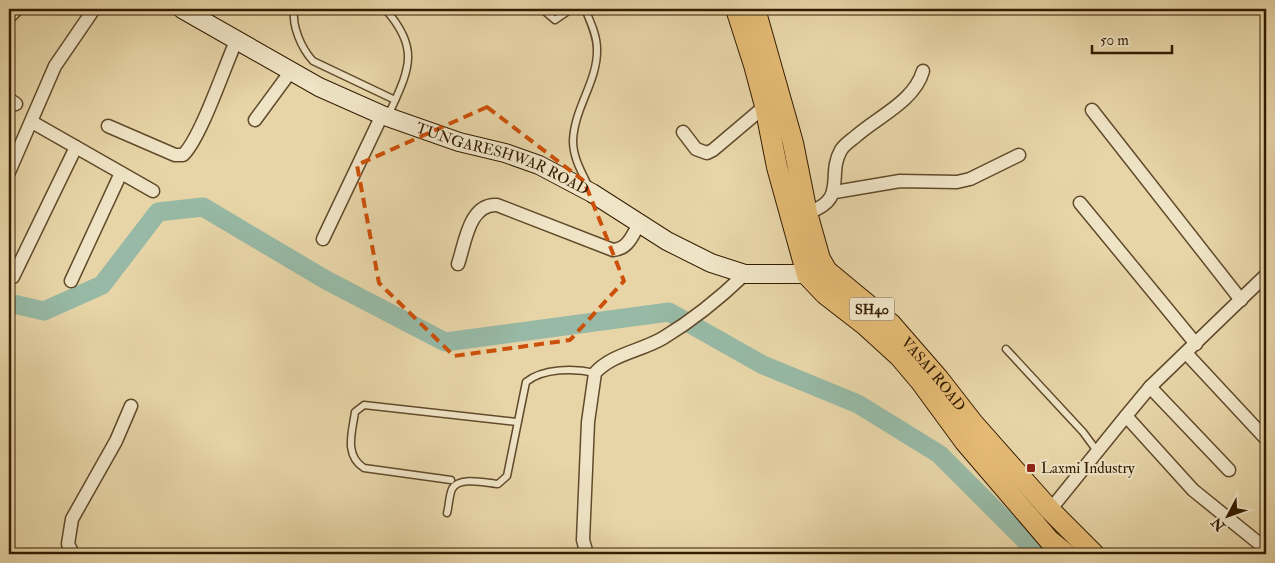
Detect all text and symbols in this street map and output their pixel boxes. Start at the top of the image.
scale bar [1092,22,1172,54]
text: 50 m [1100,31,1129,50]
street label: TUNGARESHWAR ROAD [413,119,592,200]
road number: SH40 [850,298,894,320]
street label: VASAI ROAD [897,333,969,415]
place label: Laxmi Industry [1041,459,1135,478]
marker: Laxmi Industry [1025,462,1037,474]
north arrow [1202,490,1252,540]
text: N [1208,514,1230,535]

